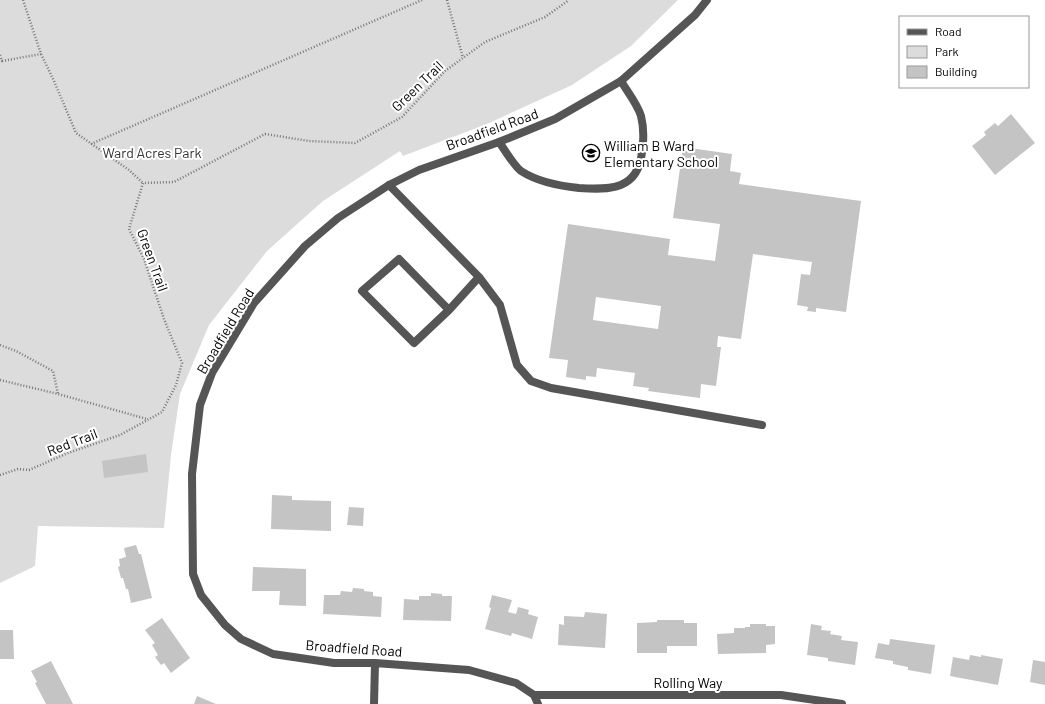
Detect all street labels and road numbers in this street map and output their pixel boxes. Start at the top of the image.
street label: Green Trail [388,57,446,115]
street label: Broadfield Road [444,104,540,154]
street label: Green Trail [134,226,172,294]
street label: Broadfield Road [193,285,257,377]
street label: Red Trail [44,425,100,459]
street label: Broadfield Road [305,636,403,660]
street label: Rolling Way [653,674,723,691]

